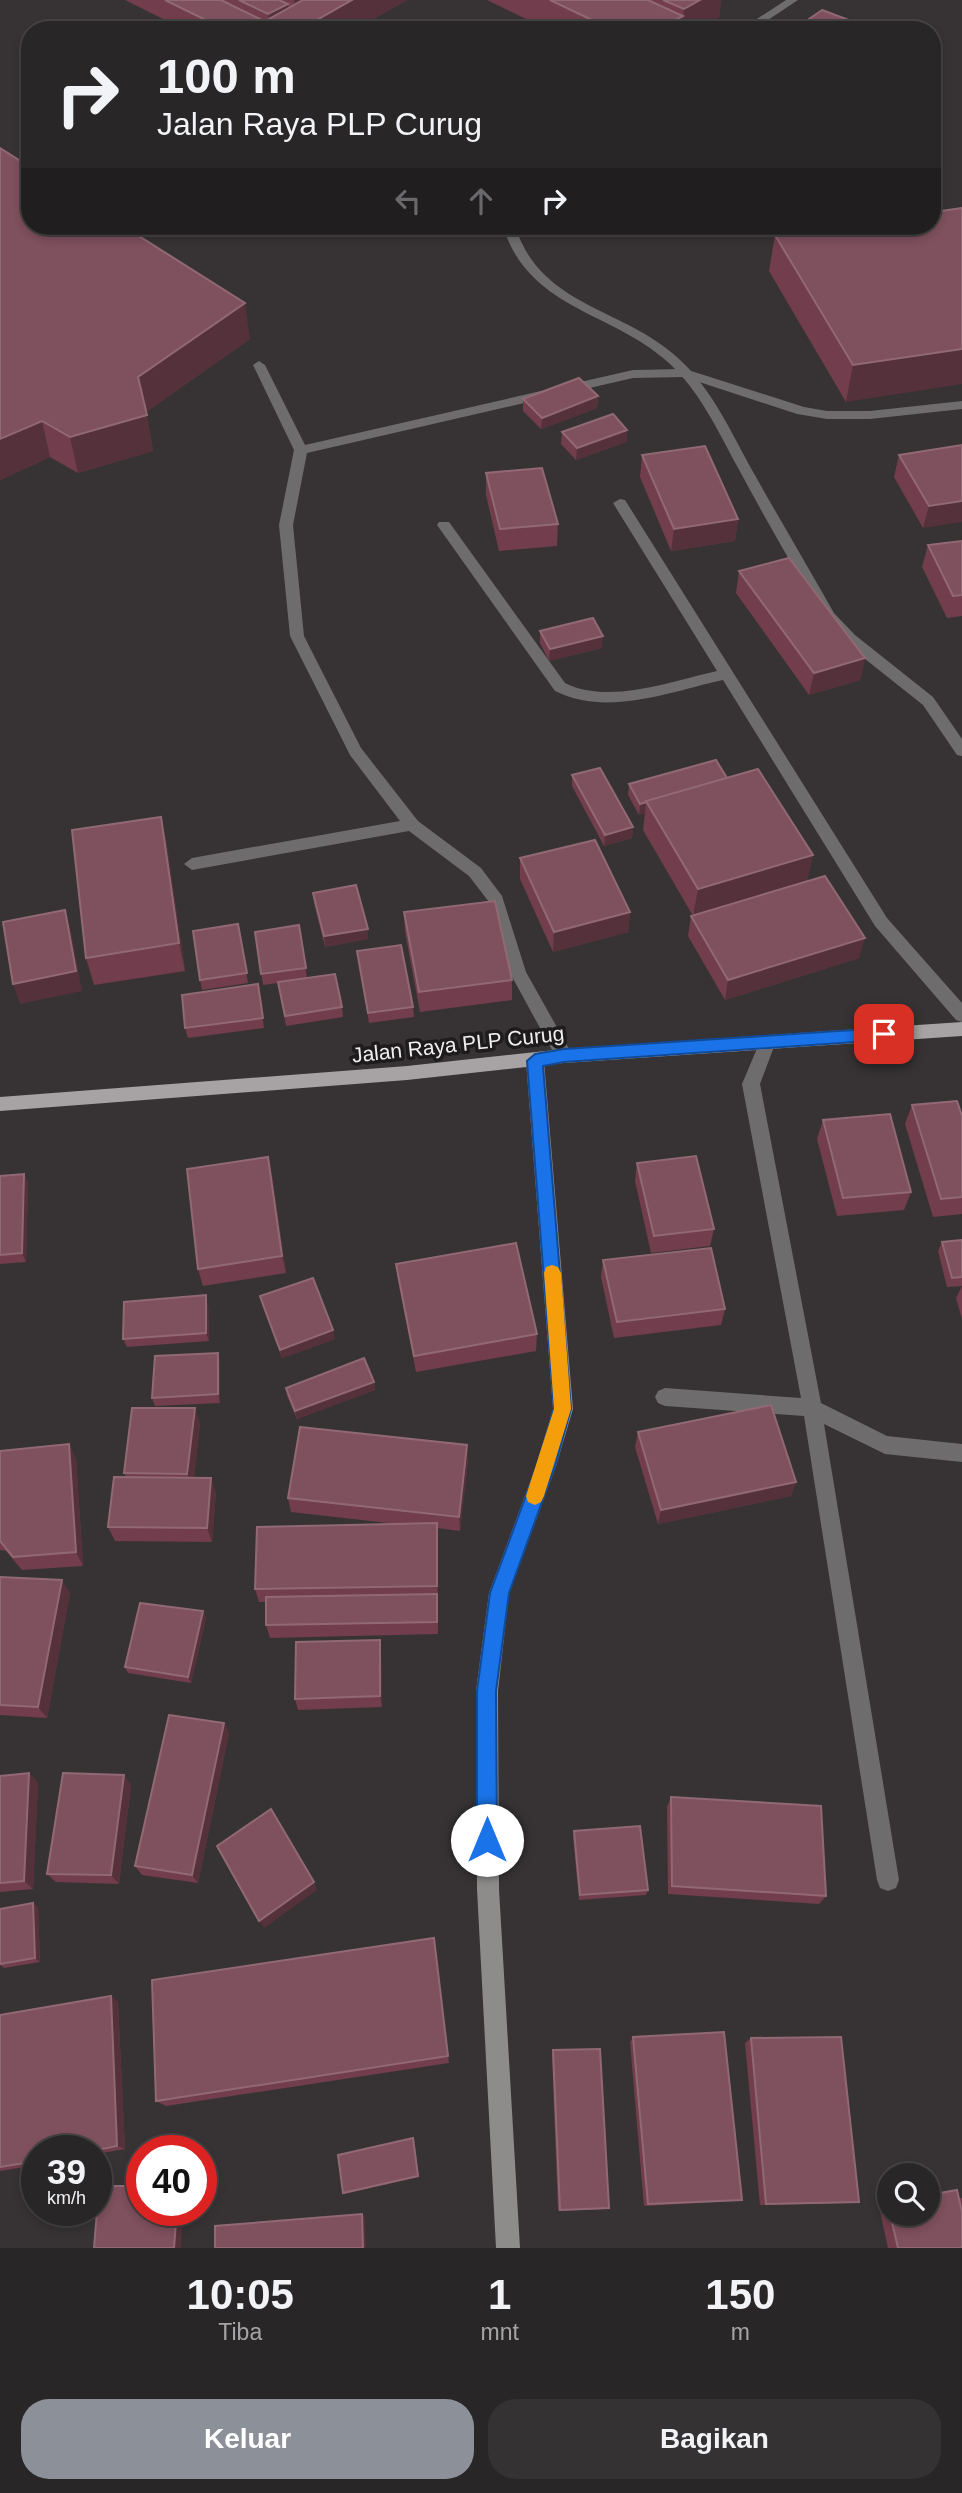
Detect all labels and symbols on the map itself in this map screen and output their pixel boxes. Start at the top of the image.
pin [854,1004,914,1064]
street label: Jalan Raya PLP Curug [351,1021,565,1067]
position arrow [450,1803,524,1877]
speed limit sign: 40 [126,2135,217,2226]

